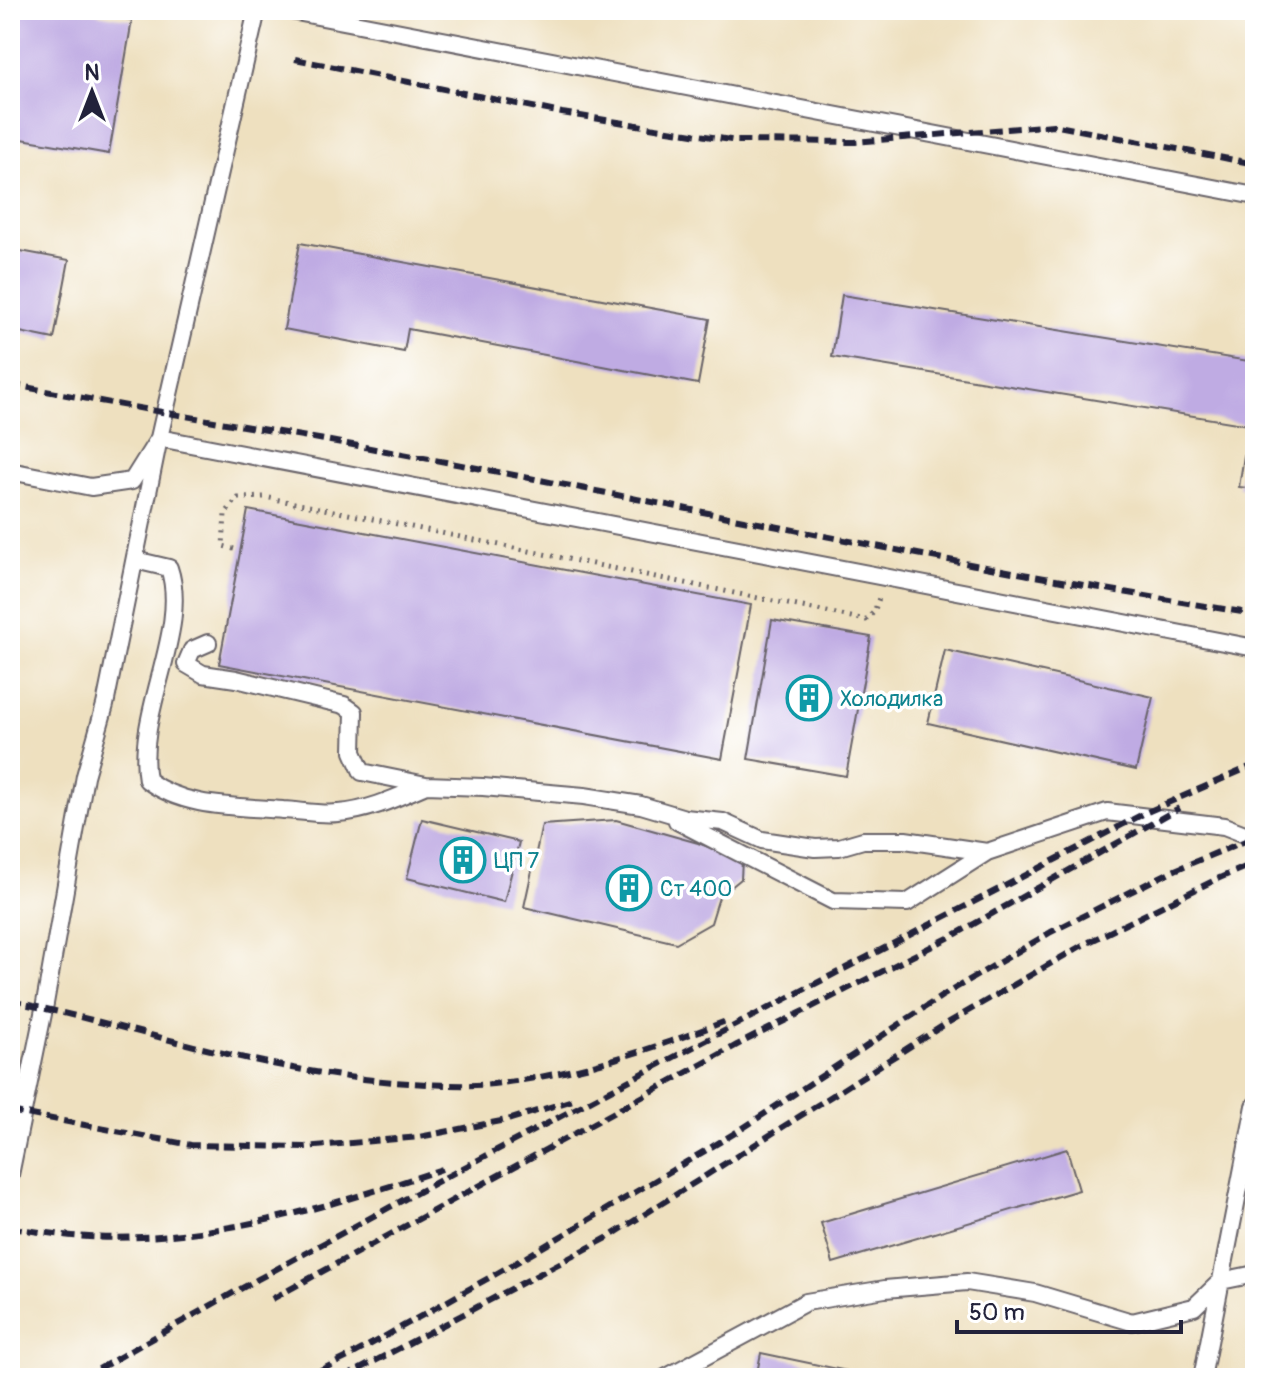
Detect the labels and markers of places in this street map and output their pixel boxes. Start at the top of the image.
building icon: Холодилка [785,674,833,722]
place label: Холодилка [840,685,943,713]
building icon: ЦП 7 [439,836,487,884]
place label: ЦП 7 [494,847,540,875]
building icon: Ст 400 [605,864,653,912]
place label: Ст 400 [660,875,732,903]

